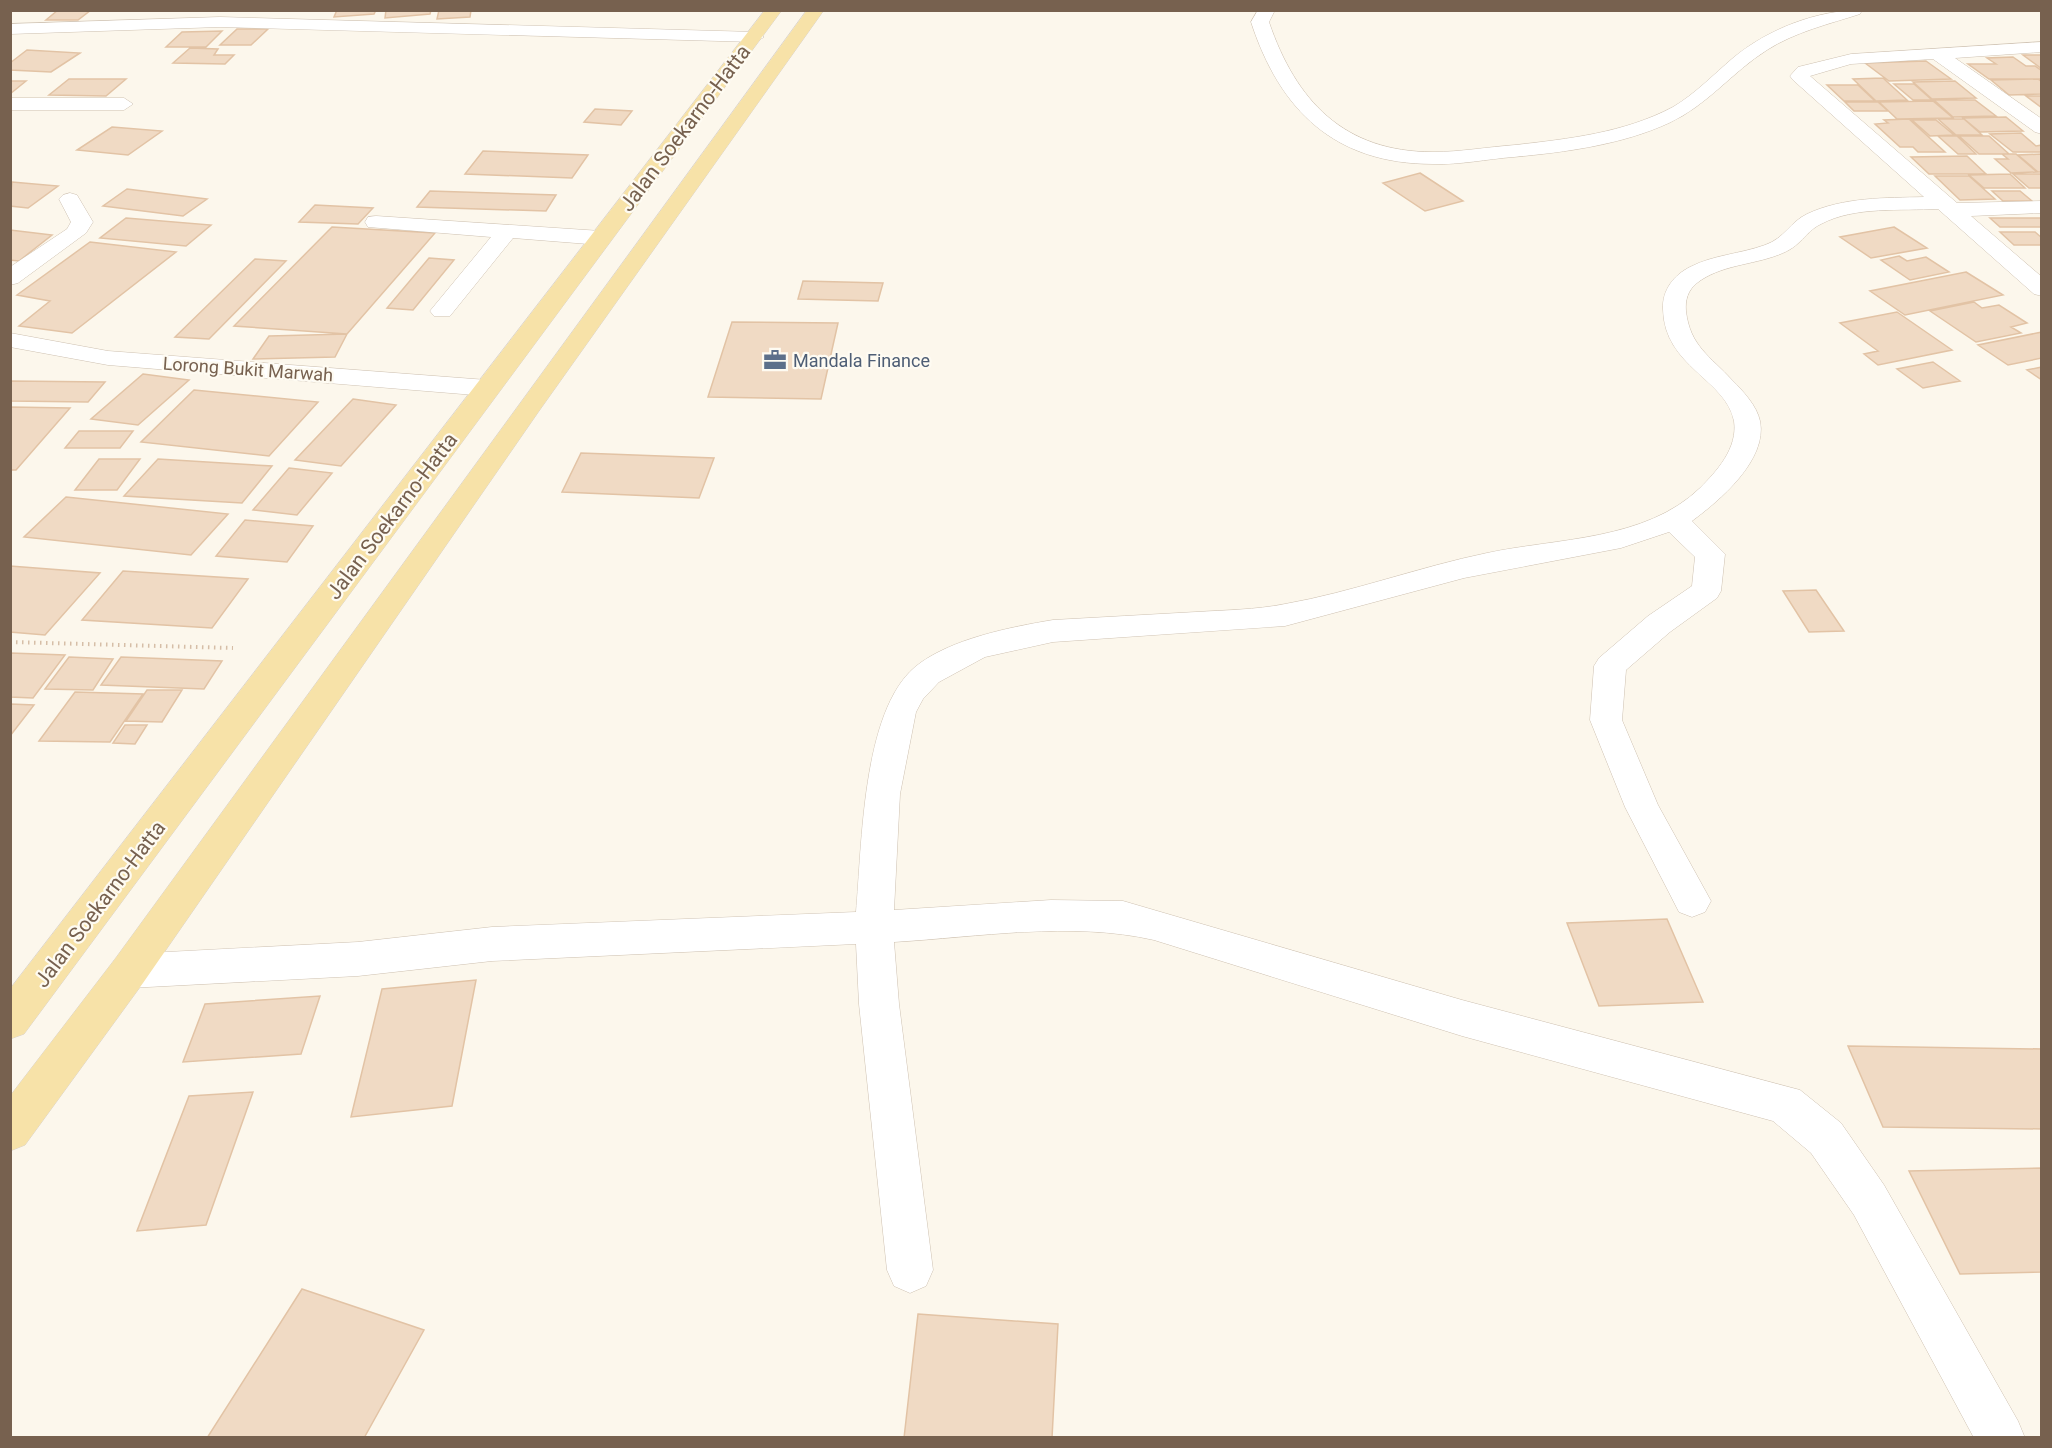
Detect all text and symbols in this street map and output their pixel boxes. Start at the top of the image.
street label: Jalan Soekarno-Hatta [615,40,755,216]
office icon: Mandala Finance [762,347,788,373]
place label: Mandala Finance [793,350,930,371]
street label: Lorong Bukit Marwah [162,353,334,385]
street label: Jalan Soekarno-Hatta [322,428,462,604]
street label: Jalan Soekarno-Hatta [30,816,170,992]

